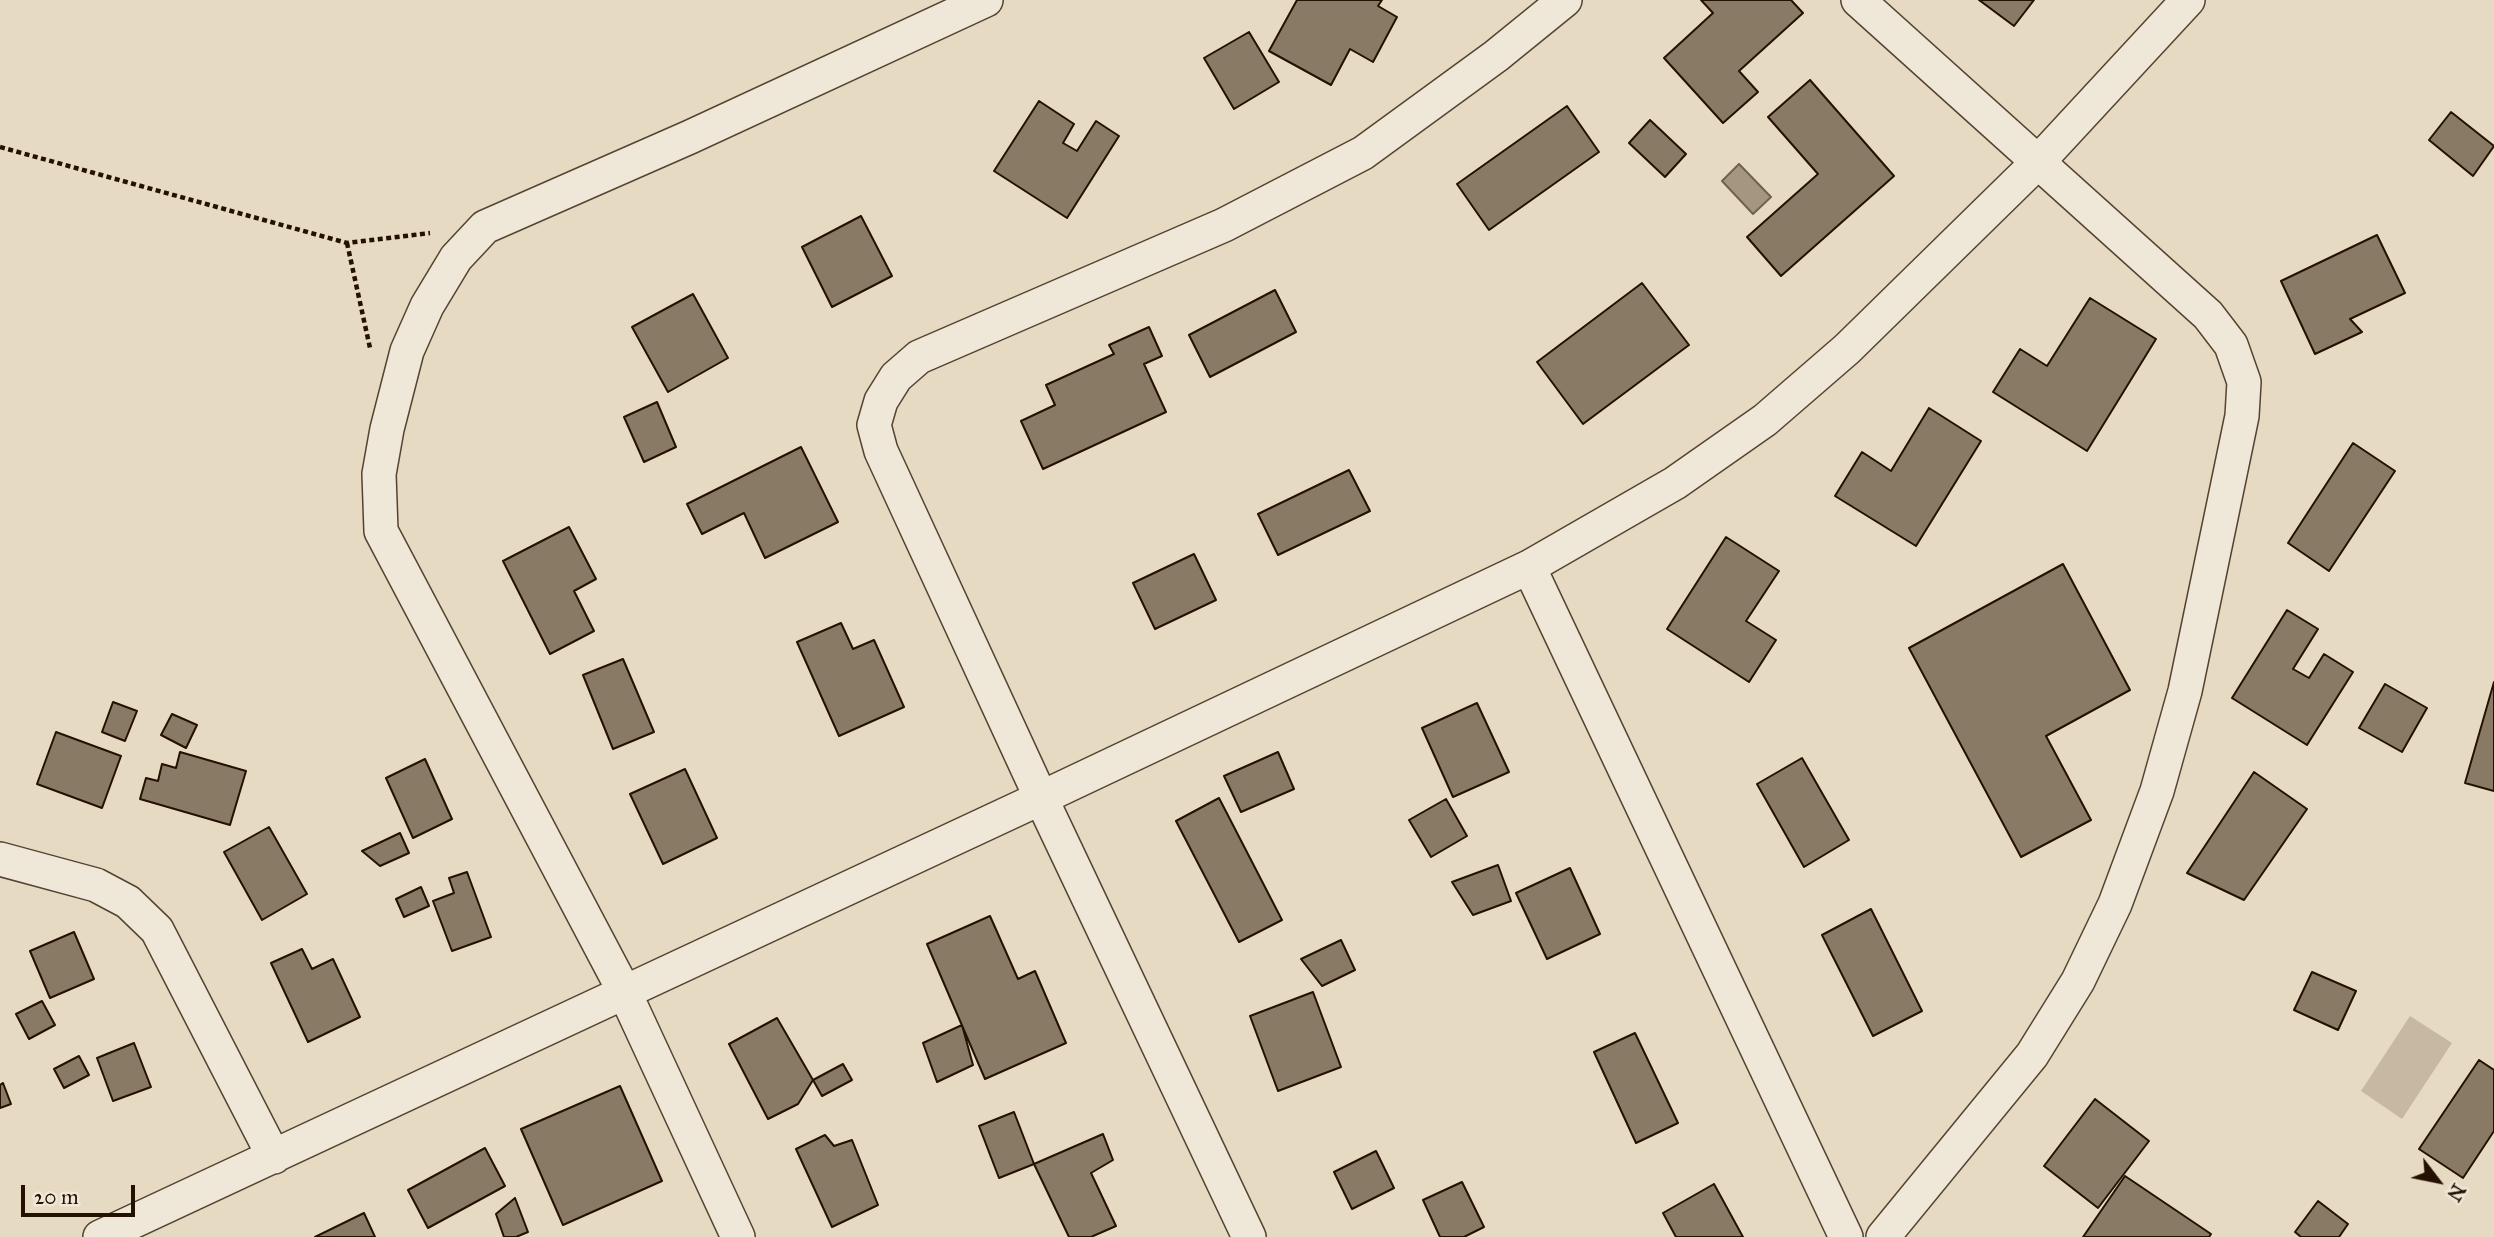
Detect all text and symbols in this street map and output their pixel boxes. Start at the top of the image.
north arrow [2403,1146,2473,1216]
scale bar [24,1170,138,1214]
text: N [2442,1179,2470,1205]
text: 20 m [34,1184,79,1210]

